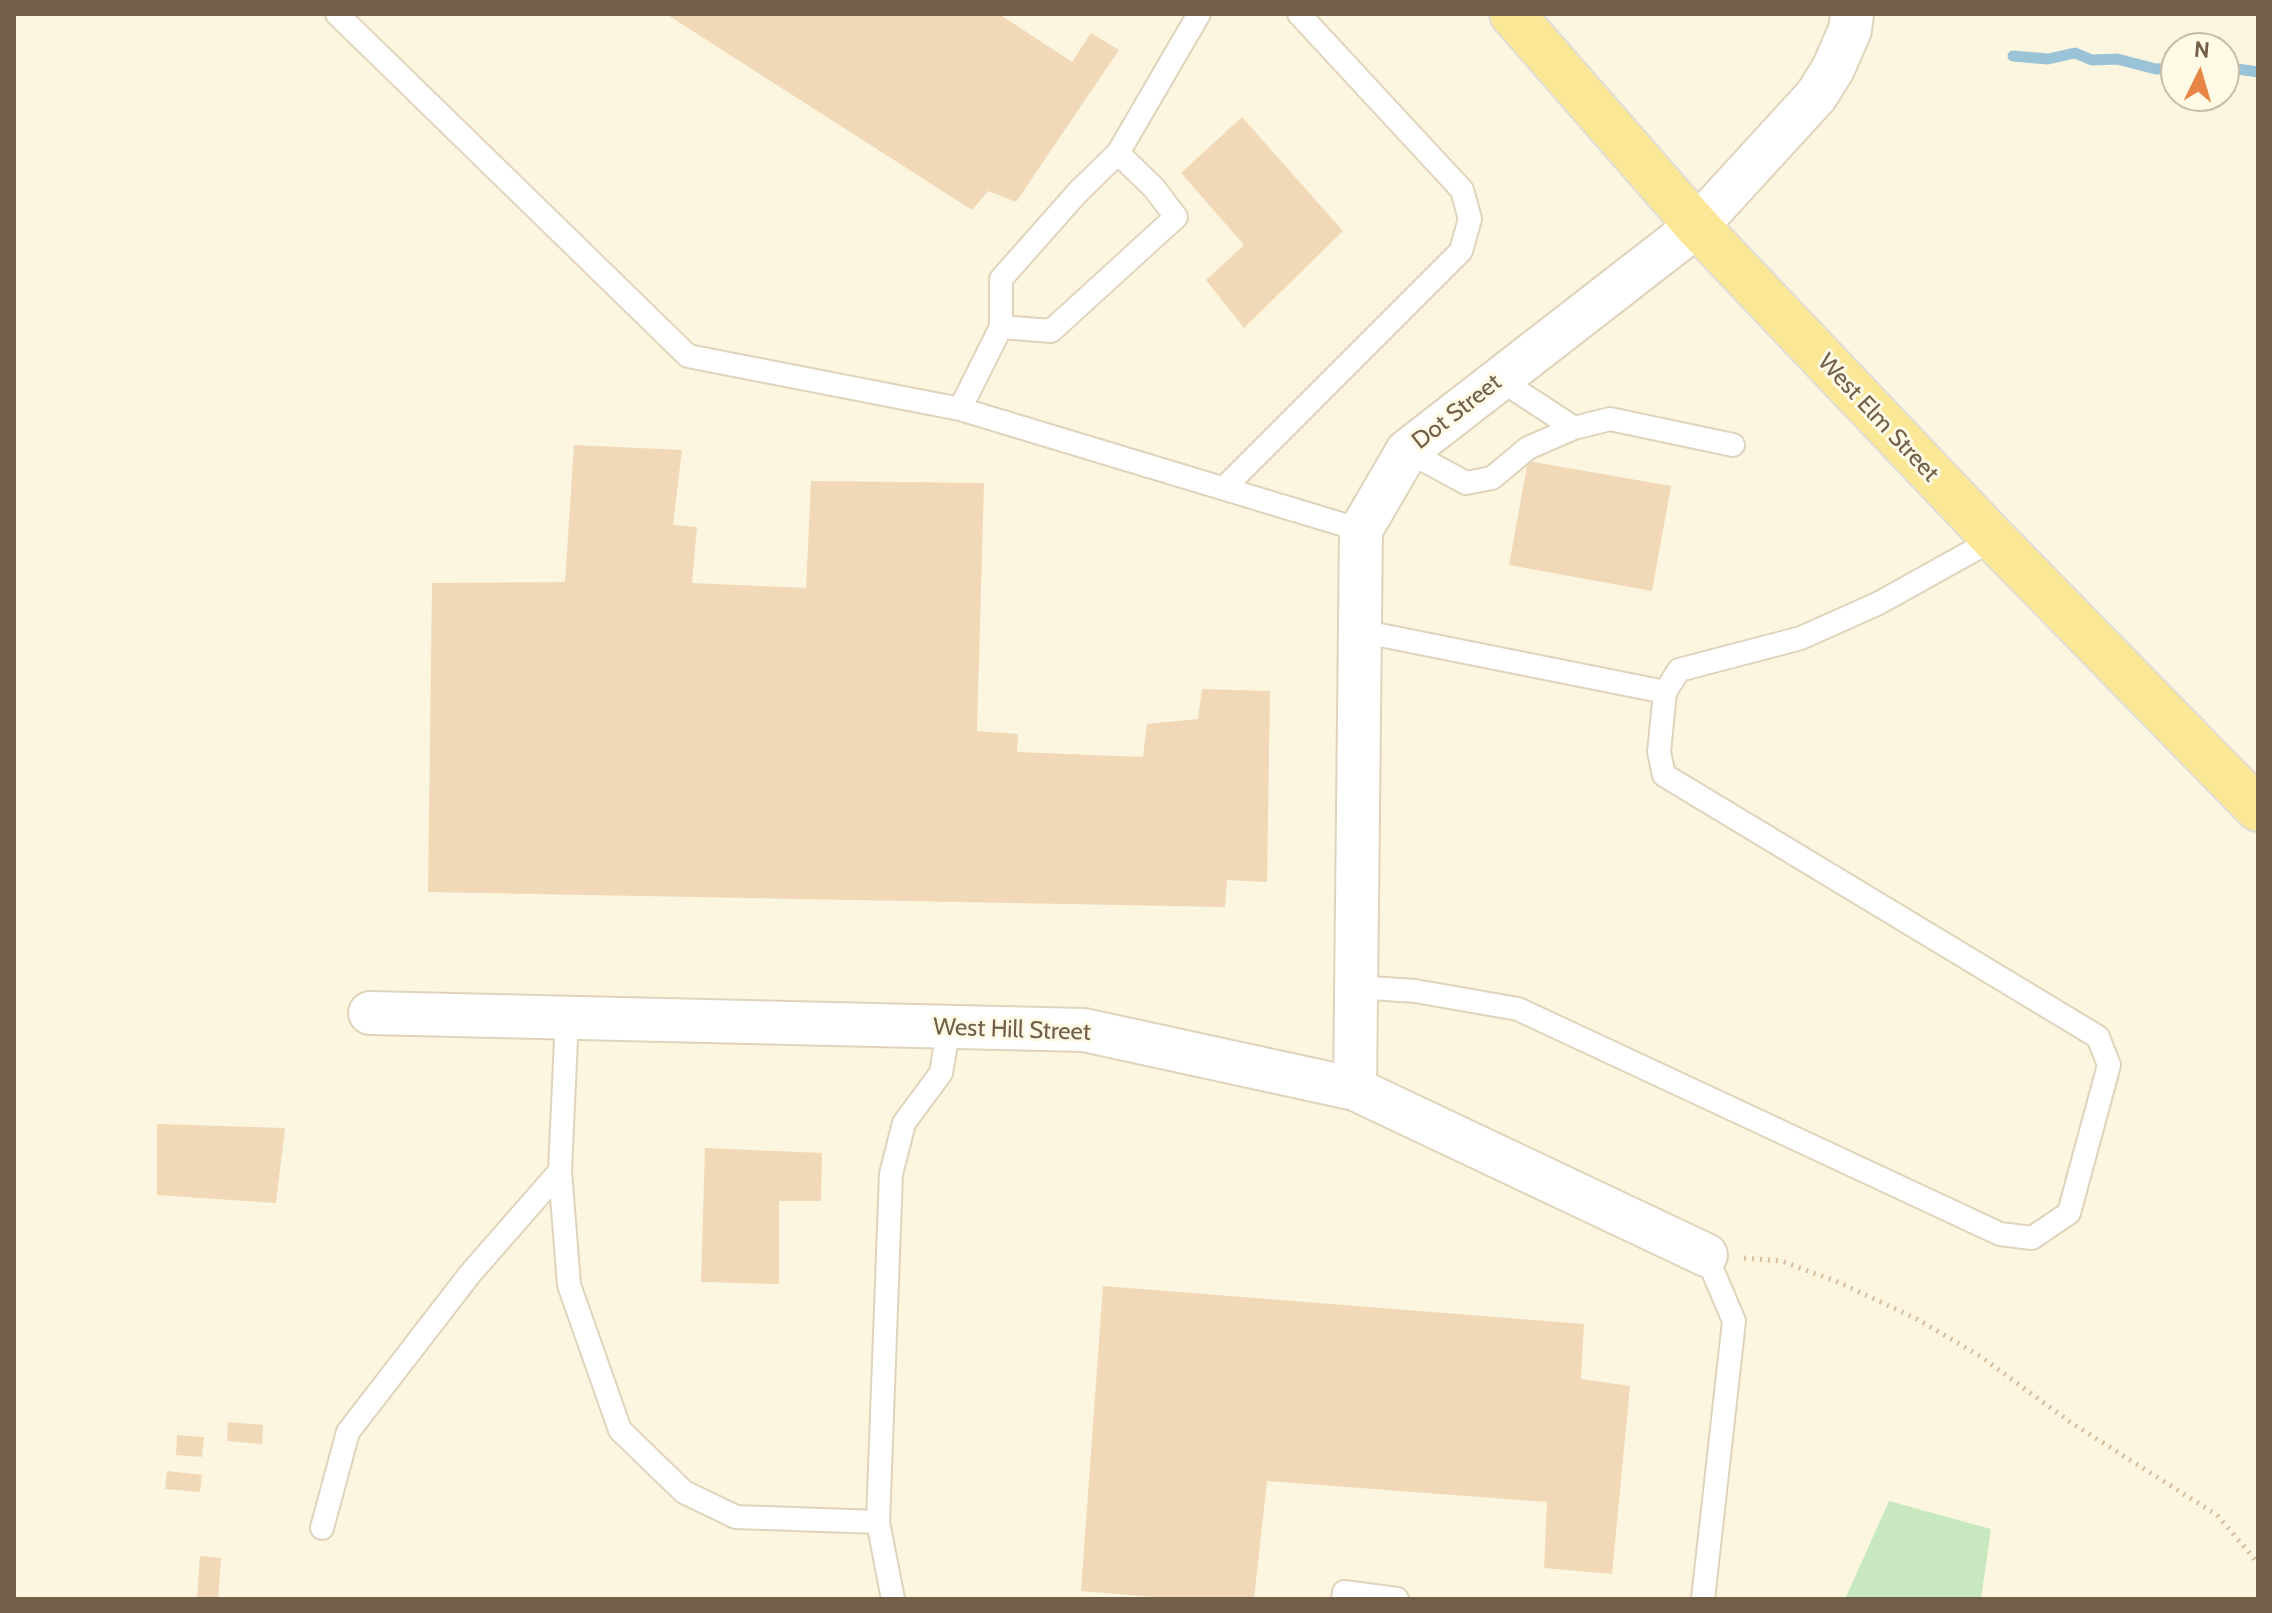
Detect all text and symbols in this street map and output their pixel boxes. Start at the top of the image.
north arrow [2160,32,2240,112]
text: N [2193,35,2211,64]
street label: West Elm Street [1811,348,1945,488]
street label: Dot Street [1407,368,1507,456]
street label: West Hill Street [933,1013,1091,1047]

